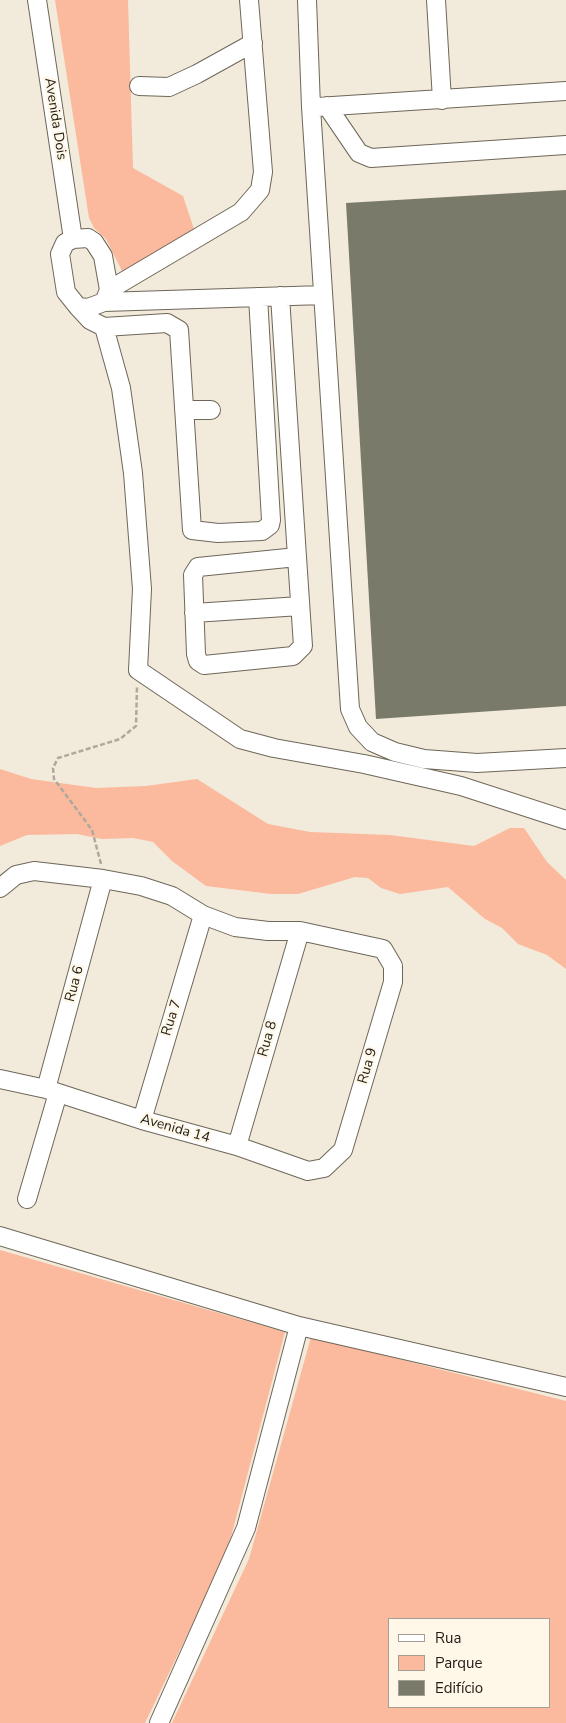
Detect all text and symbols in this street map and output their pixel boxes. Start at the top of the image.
street label: Avenida Dois [40,77,70,161]
street label: Rua 6 [62,964,88,1004]
street label: Rua 7 [159,998,185,1038]
street label: Rua 8 [255,1019,281,1059]
street label: Rua 9 [355,1046,381,1086]
street label: Avenida 14 [138,1111,212,1147]
legend [388,1618,551,1708]
text: Rua [435,1628,461,1648]
text: Parque [435,1653,483,1673]
text: Edifício [435,1678,483,1698]

